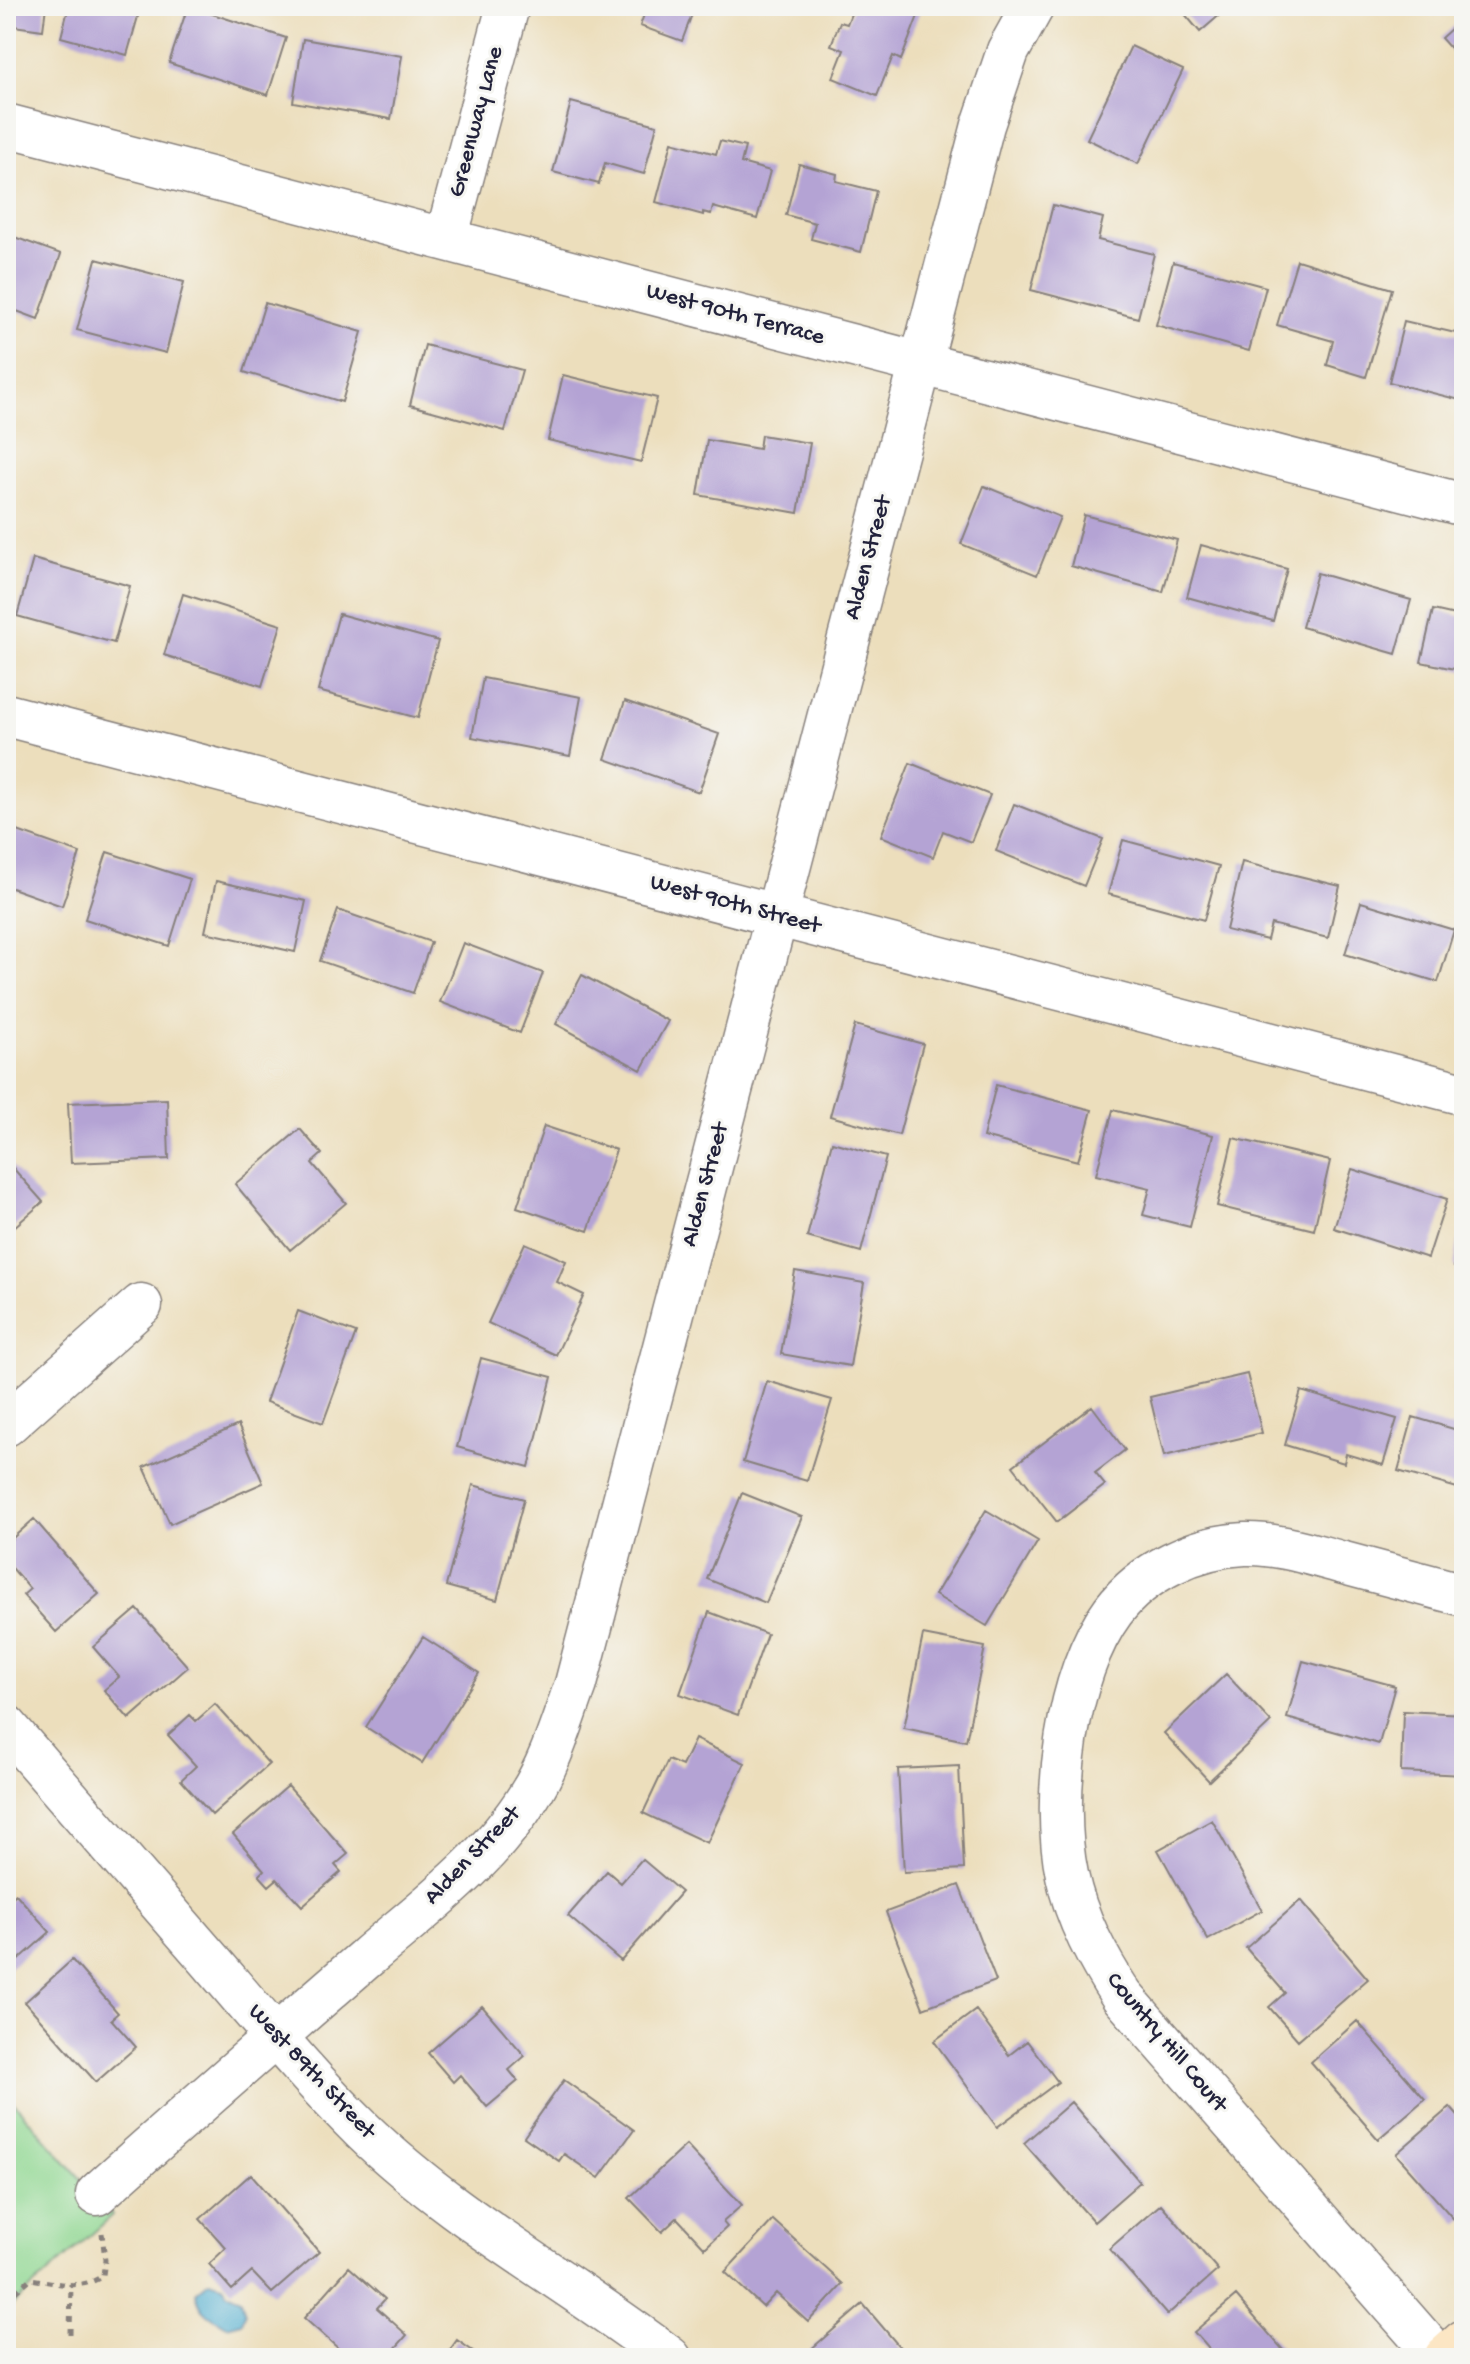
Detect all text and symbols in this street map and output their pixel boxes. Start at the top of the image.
street label: Greenway Lane [443,43,511,201]
street label: West 90th Terrace [643,277,828,353]
street label: Alden Street [839,491,900,623]
street label: West 90th Street [647,868,825,942]
street label: Alden Street [676,1118,737,1250]
street label: Alden Street [418,1799,529,1912]
street label: Country Hill Court [1099,1967,1234,2121]
street label: West 89th Street [241,1998,383,2147]

